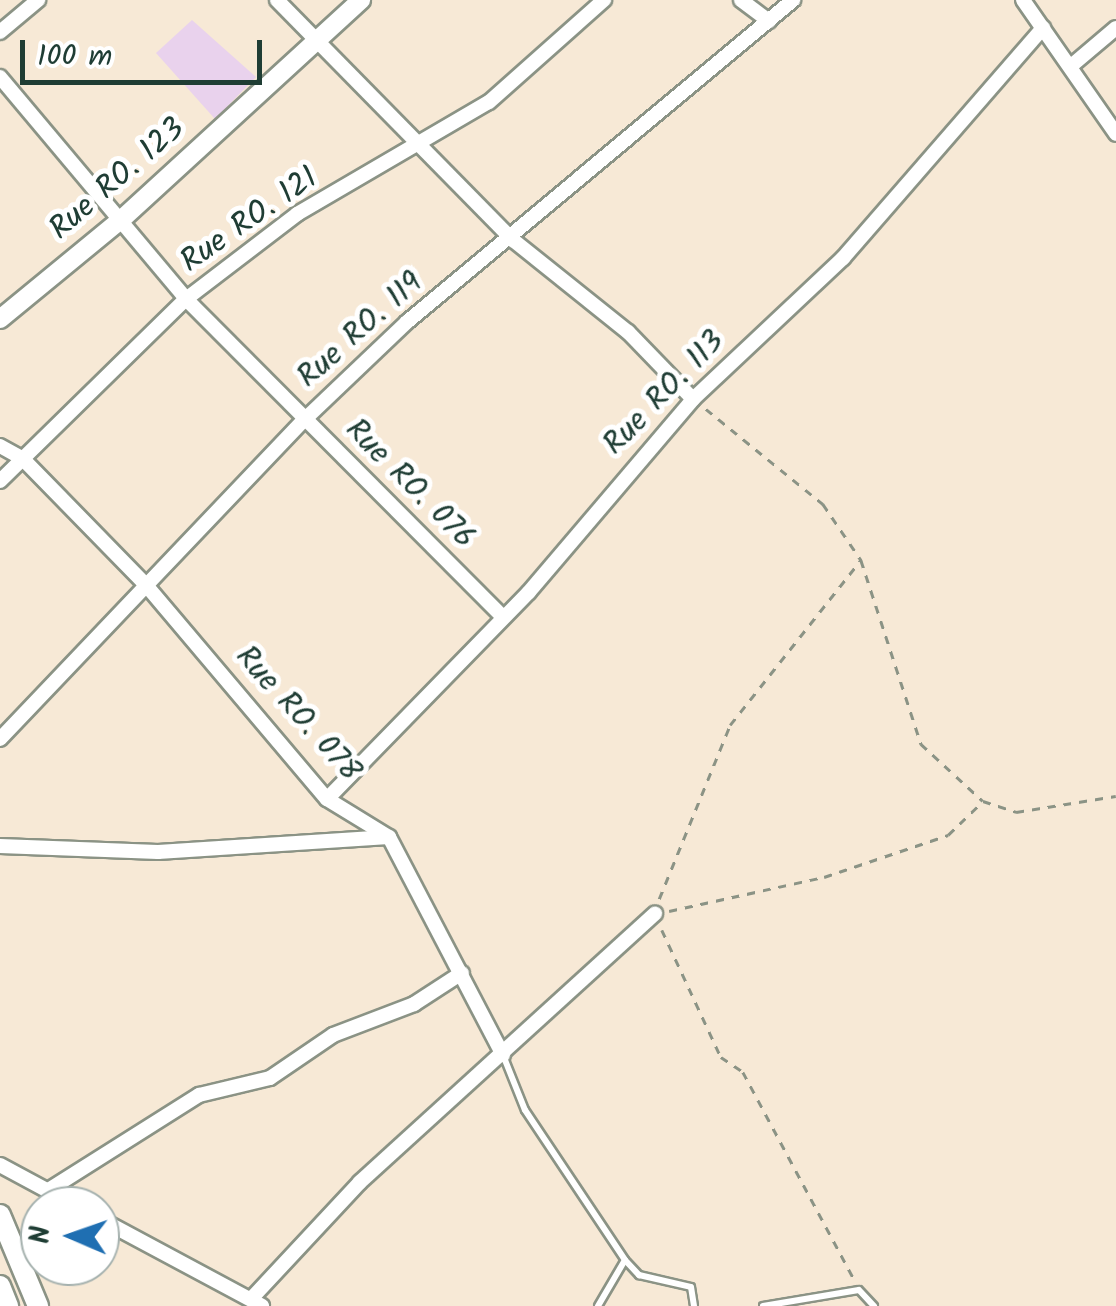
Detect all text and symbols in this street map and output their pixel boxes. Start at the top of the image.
scale bar [25,20,268,82]
text: 100 m [37,33,112,81]
street label: Rue RO. 123 [42,111,194,249]
street label: Rue RO. 121 [174,160,326,282]
street label: Rue RO. 119 [290,265,432,397]
street label: Rue RO. 113 [596,324,734,464]
street label: Rue RO. 076 [336,412,482,558]
street label: Rue RO. 078 [226,639,368,791]
north arrow [20,1186,120,1286]
text: N [19,1225,64,1245]

